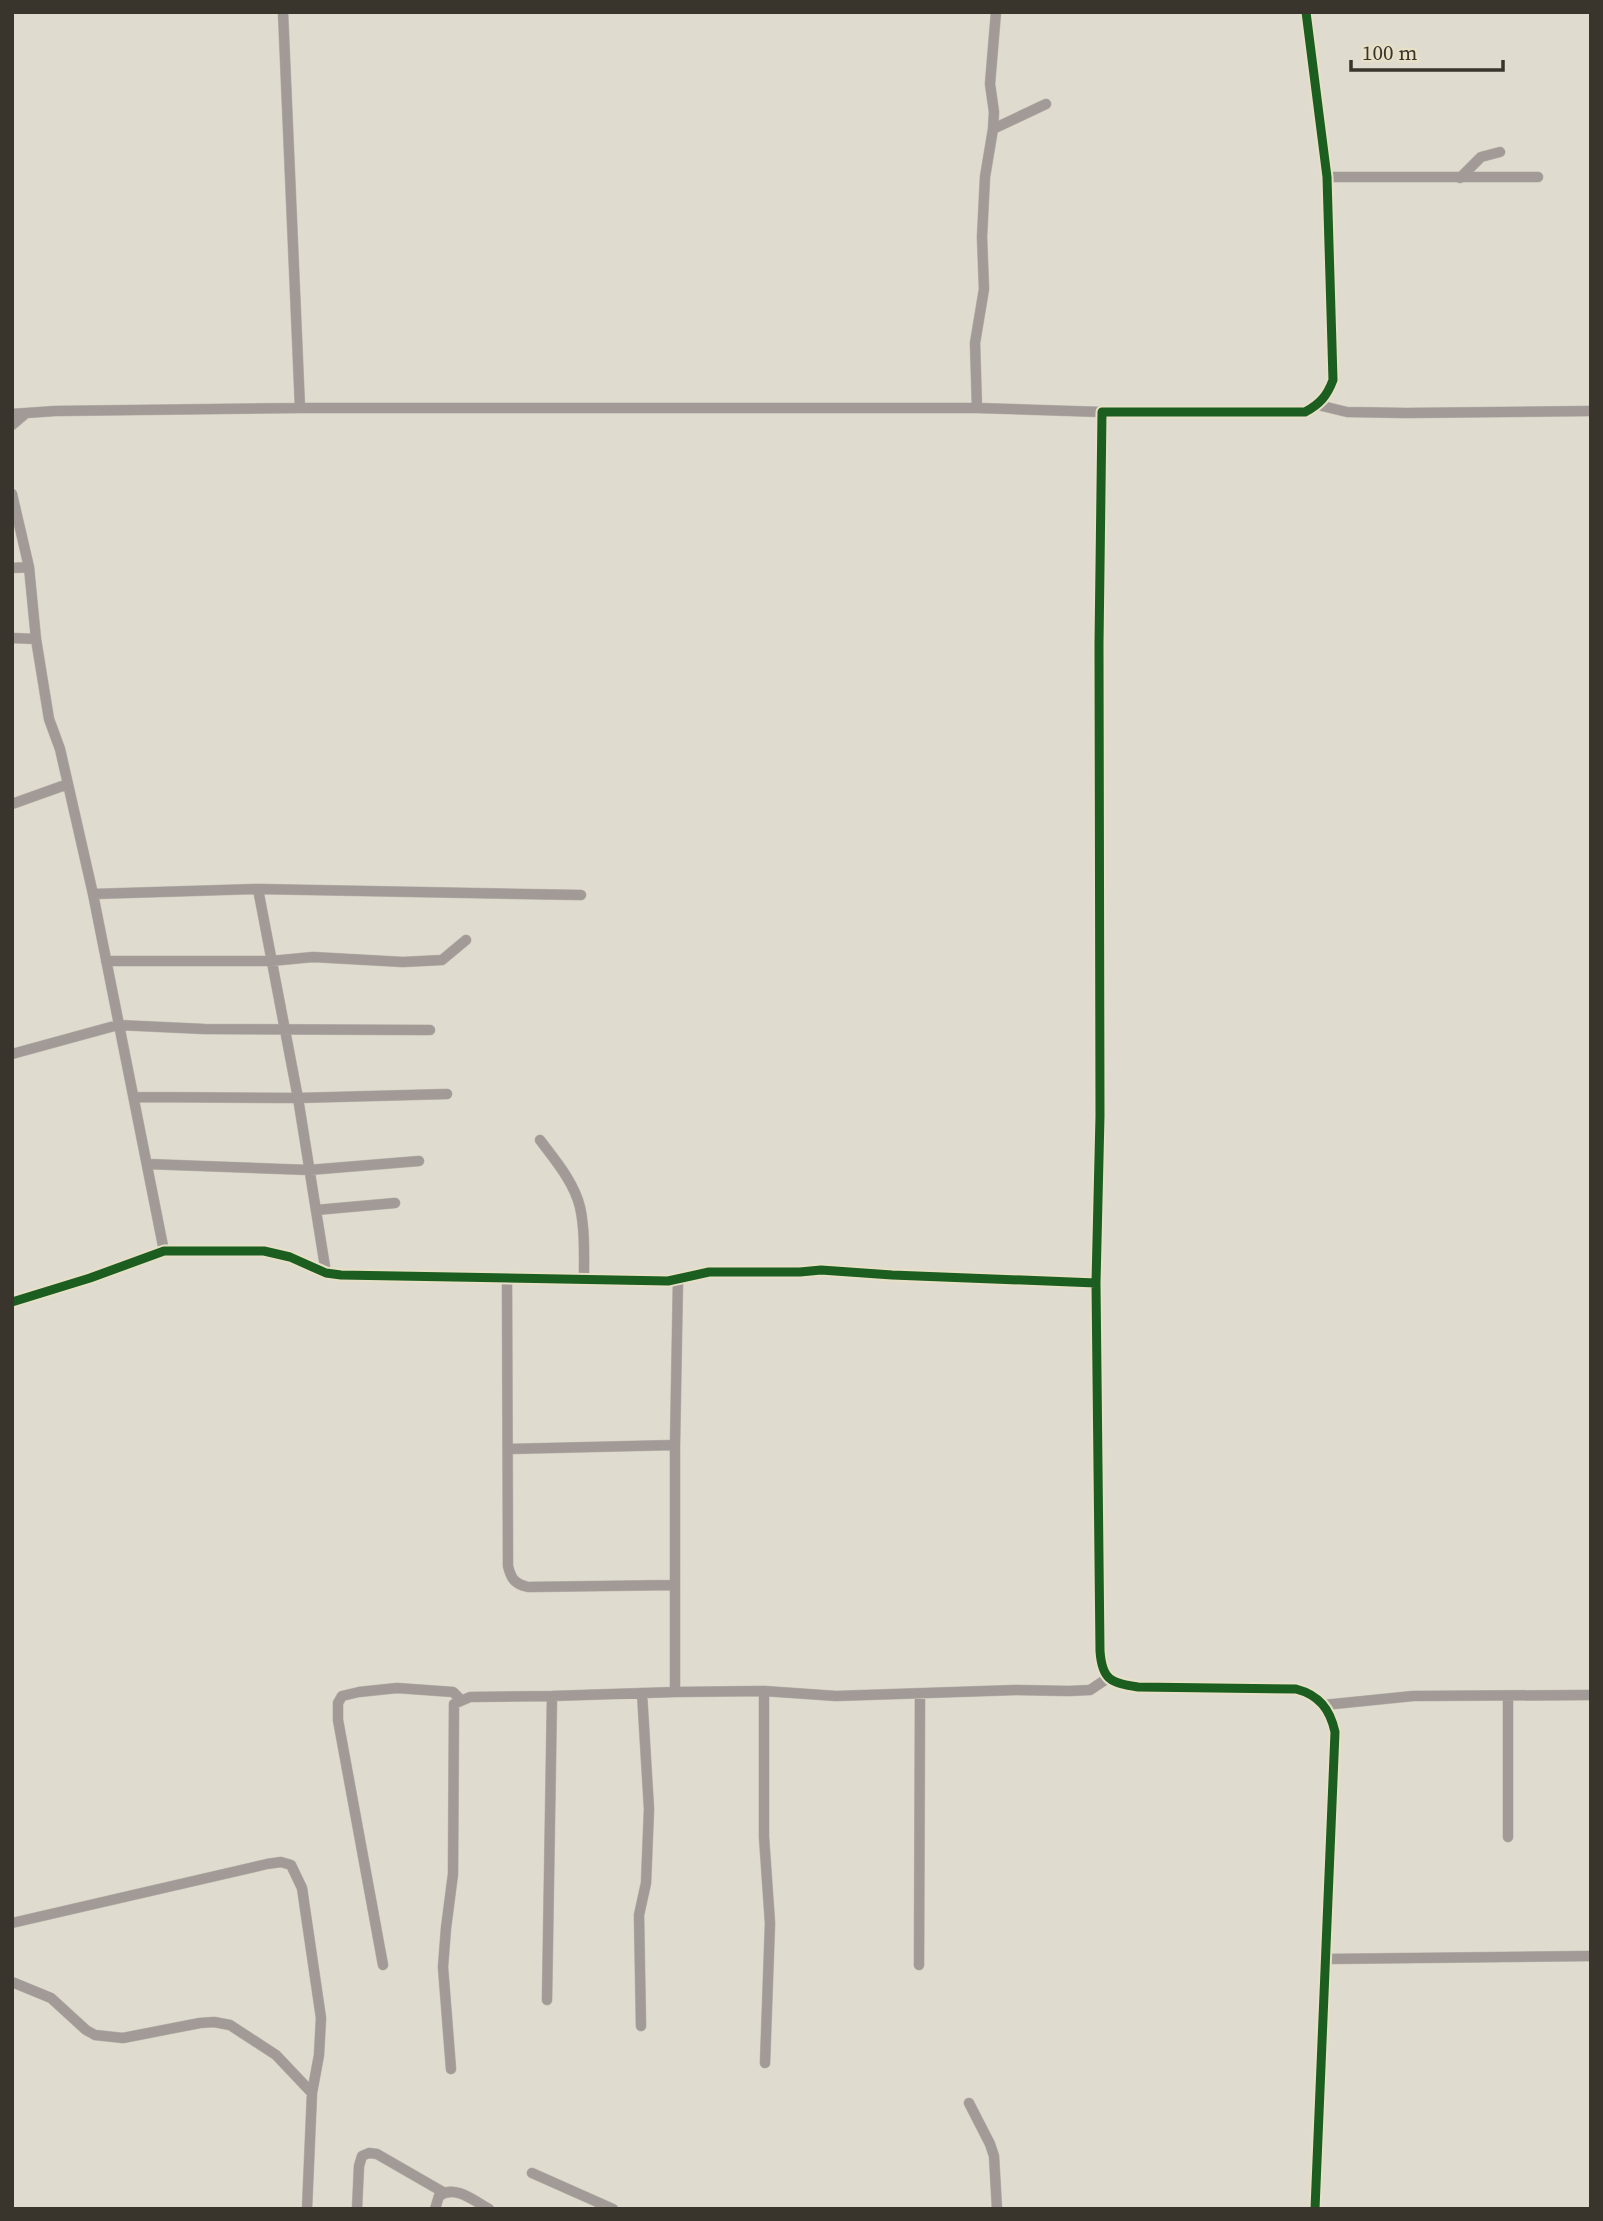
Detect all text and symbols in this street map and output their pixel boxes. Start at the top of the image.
scale bar [1351,28,1503,72]
text: 100 m [1362,38,1417,67]

